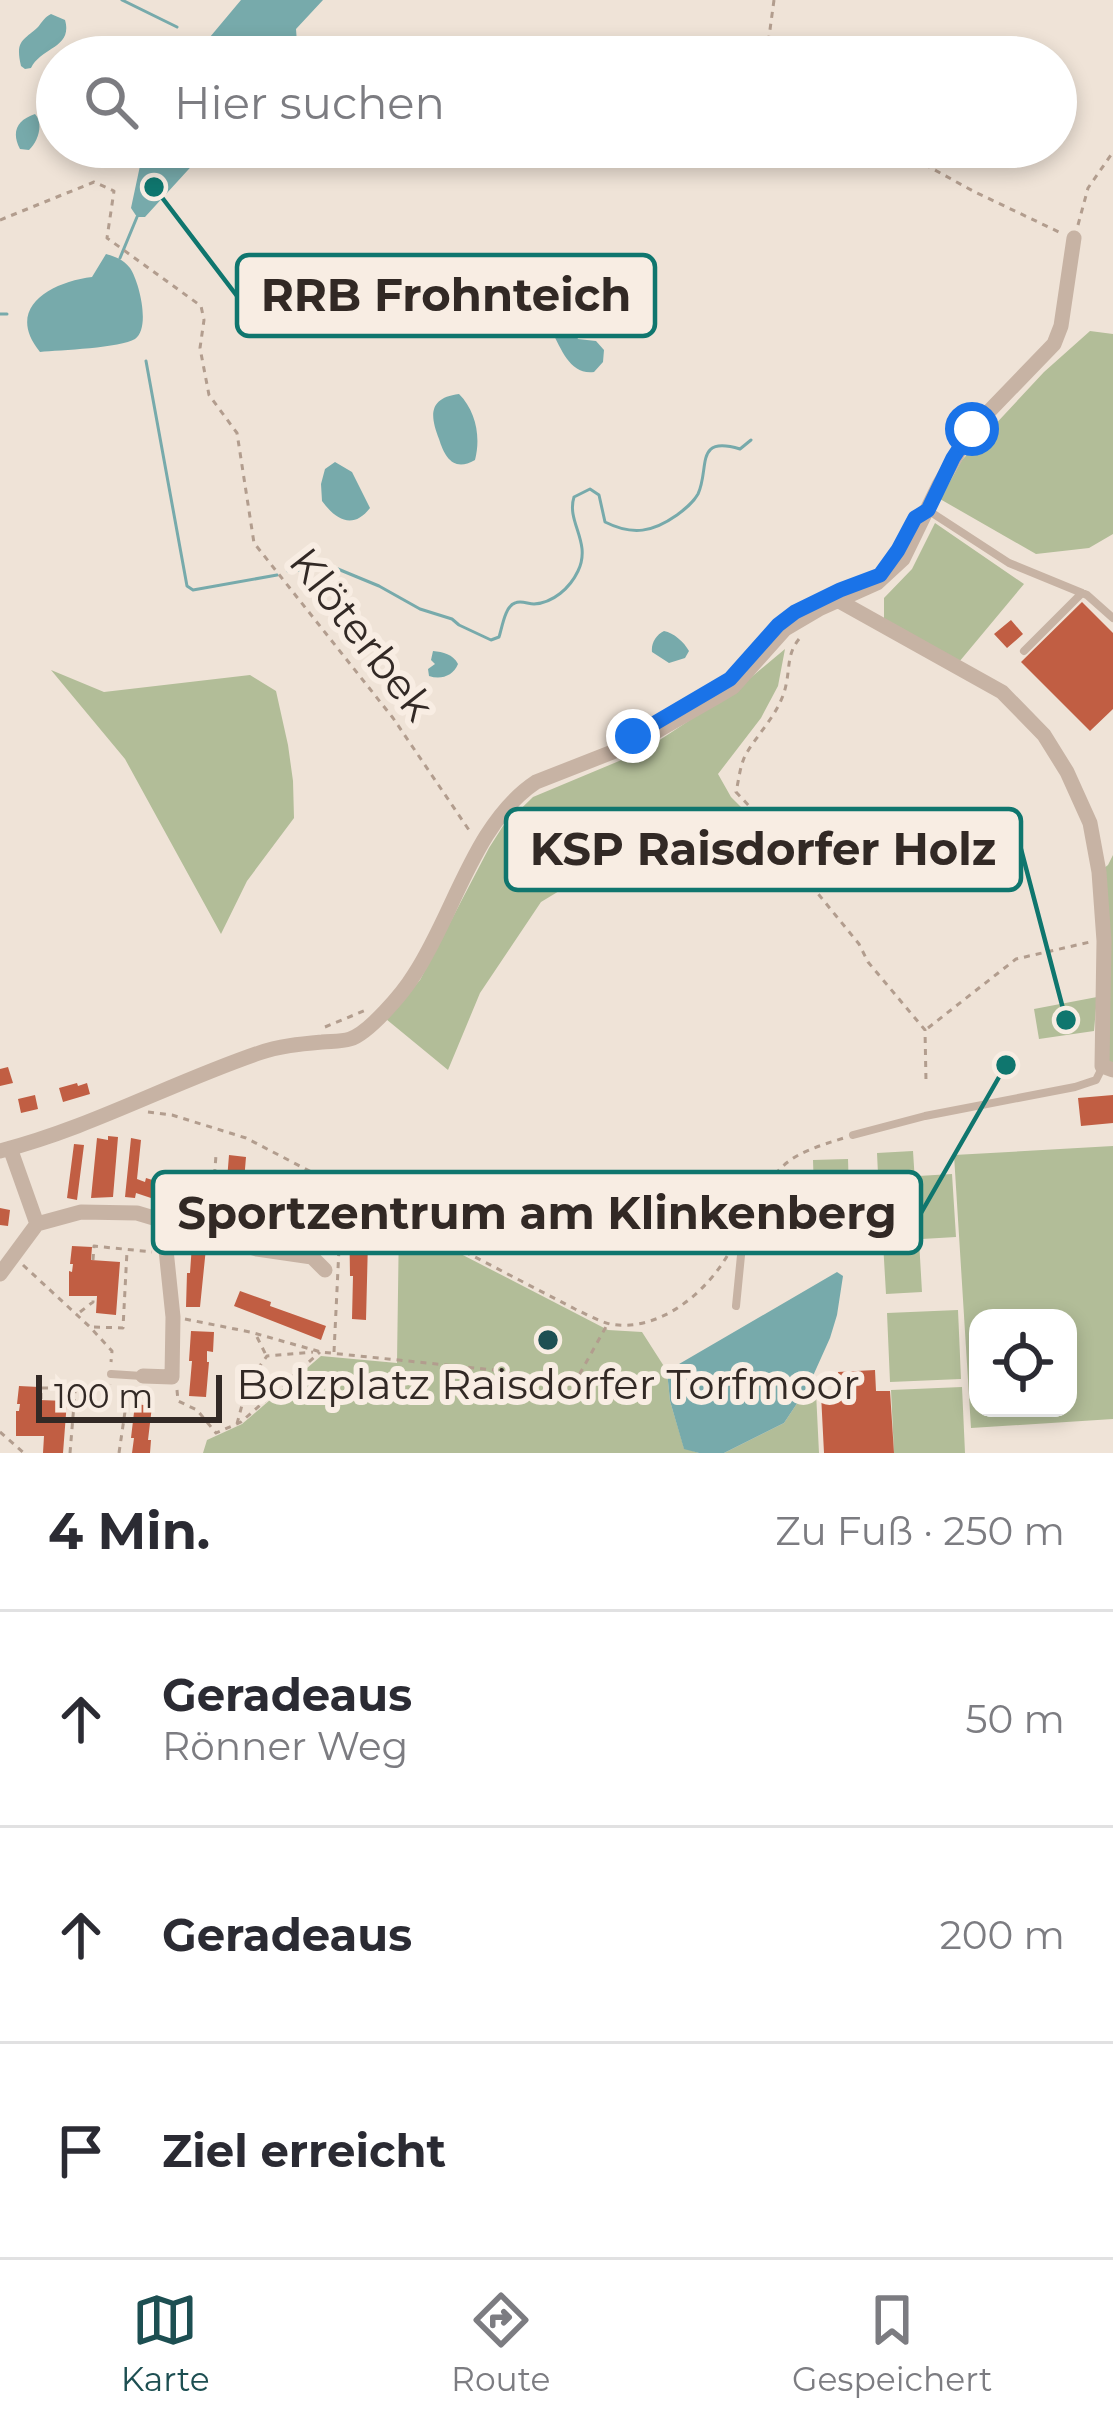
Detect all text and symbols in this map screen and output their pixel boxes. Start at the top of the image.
search box [36,36,1077,168]
icon: search [78,69,144,135]
text: Hier suchen [174,75,445,130]
callout: RRB Frohnteich [237,255,655,336]
text: RRB Frohnteich [261,267,631,322]
route start [945,402,999,456]
street label: Klöterbek [279,537,445,731]
route end [606,709,660,763]
callout: KSP Raisdorfer Holz [506,809,1021,890]
text: KSP Raisdorfer Holz [530,821,996,876]
callout: Sportzentrum am Klinkenberg [153,1172,921,1253]
text: Sportzentrum am Klinkenberg [177,1185,897,1240]
map controls [969,1309,1077,1417]
button: locate [969,1309,1077,1417]
marker: Bolzplatz Raisdorfer Torfmoor [535,1327,561,1353]
place label: Bolzplatz Raisdorfer Torfmoor [236,1358,860,1410]
scale bar [36,1369,222,1422]
text: 100 m [54,1376,153,1416]
text: 4 Min. [48,1500,210,1562]
text: Zu Fuß · 250 m [775,1507,1065,1555]
text: Geradeaus [162,1667,412,1722]
icon: ahead [48,1686,114,1752]
text: 50 m [966,1695,1065,1743]
text: Rönner Weg [162,1722,408,1770]
icon: ahead [48,1902,114,1968]
text: Geradeaus [162,1907,412,1962]
text: 200 m [940,1911,1065,1959]
icon: arrive [48,2118,114,2184]
text: Ziel erreicht [162,2123,446,2178]
tab: Karte [121,2287,210,2399]
tab: Route [451,2287,550,2399]
tab: Gespeichert [792,2287,992,2399]

